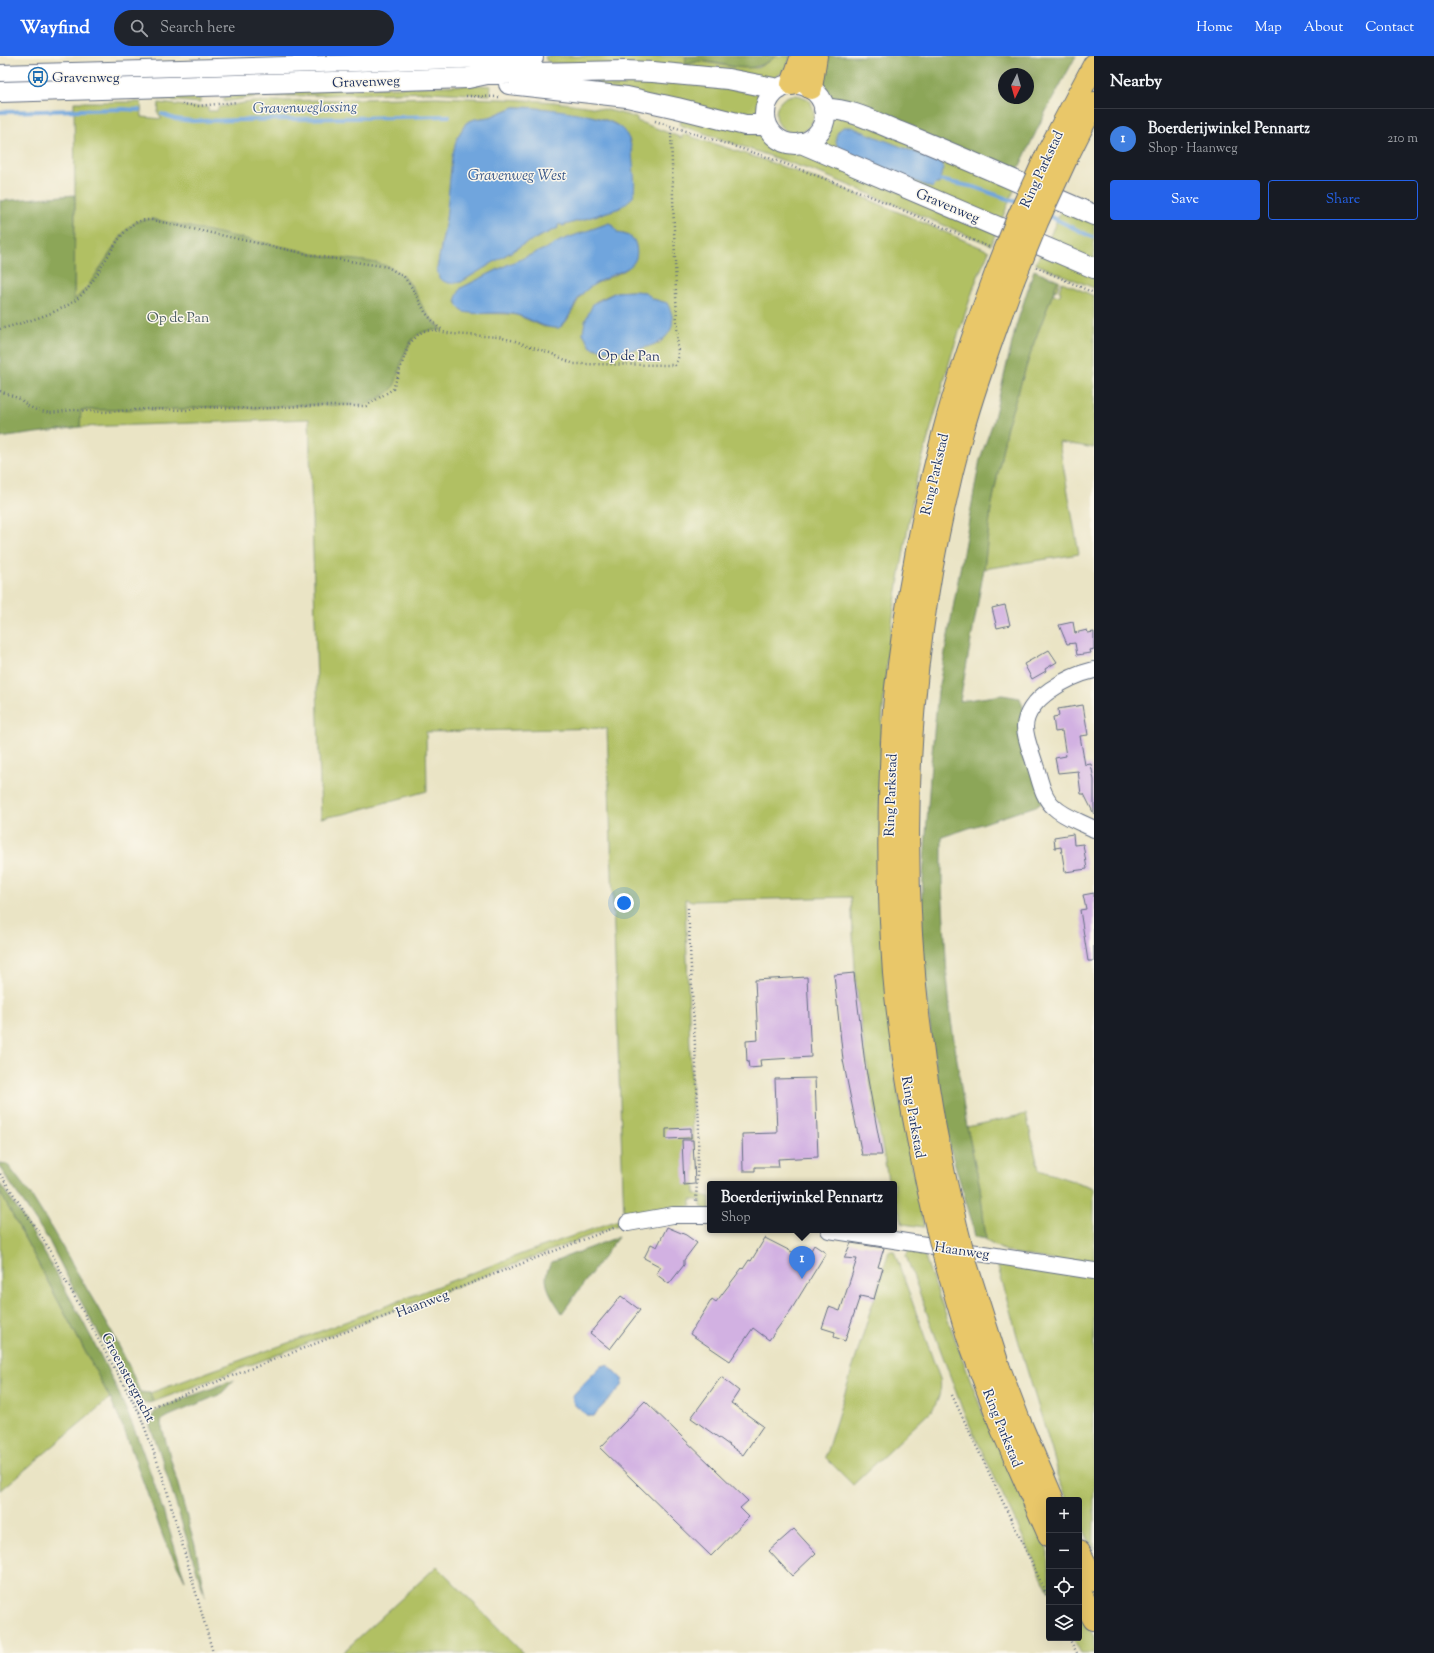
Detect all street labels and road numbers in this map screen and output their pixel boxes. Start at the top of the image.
street label: Gravenweg [332,72,400,94]
street label: Ring Parkstad [1016,128,1069,212]
street label: Gravenweg [912,184,982,229]
street label: Op de Pan [598,346,660,368]
street label: Ring Parkstad [917,432,955,517]
street label: Ring Parkstad [881,753,903,837]
street label: Ring Parkstad [895,1075,929,1160]
street label: Haanweg [933,1238,991,1266]
street label: Haanweg [393,1286,452,1324]
street label: Groenstergracht [95,1330,159,1426]
street label: Ring Parkstad [976,1386,1026,1471]

